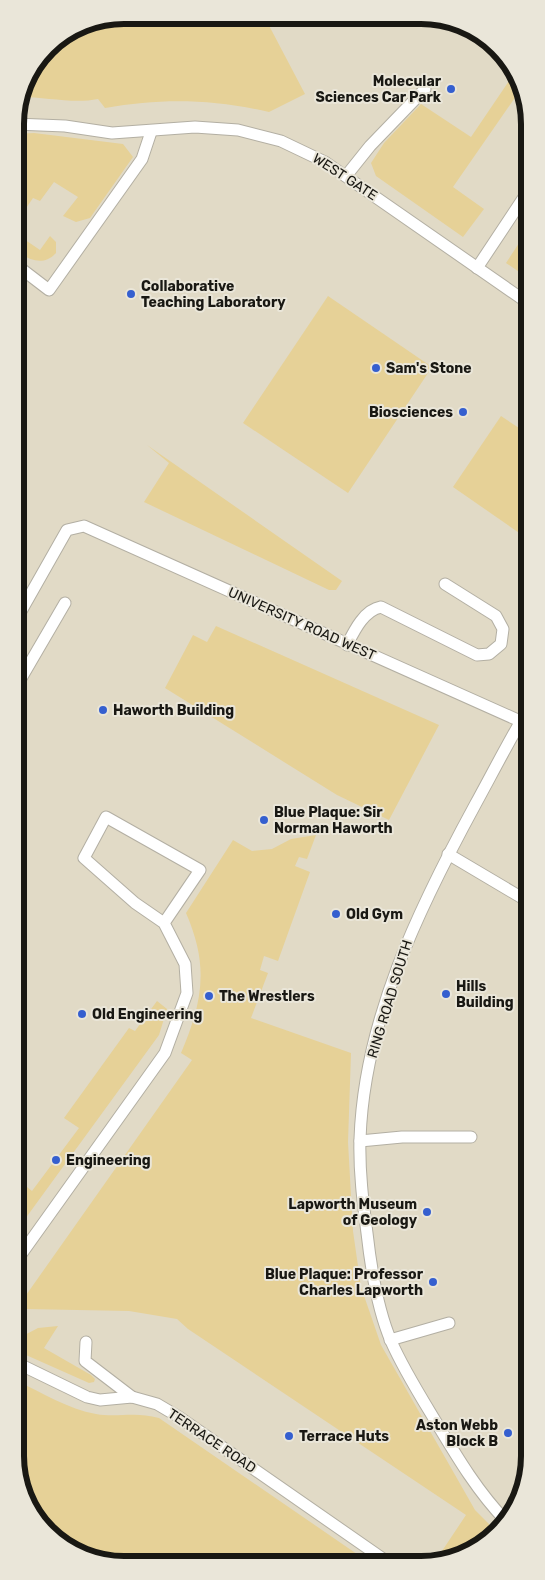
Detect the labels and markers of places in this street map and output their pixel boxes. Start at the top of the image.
place label: Molecular Sciences Car Park [316,73,442,106]
marker: Molecular Sciences Car Park [445,83,457,95]
place label: Collaborative Teaching Laboratory [141,278,286,311]
marker: Collaborative Teaching Laboratory [125,288,137,300]
place label: Sam's Stone [386,360,472,377]
marker: Sam's Stone [370,362,382,374]
place label: Biosciences [369,404,453,421]
marker: Biosciences [457,406,469,418]
place label: Haworth Building [113,702,234,719]
marker: Haworth Building [97,704,109,716]
place label: Blue Plaque: Sir Norman Haworth [274,804,393,837]
marker: Blue Plaque: Sir Norman Haworth [258,814,270,826]
place label: Old Gym [346,906,403,923]
marker: Old Gym [330,908,342,920]
place label: Hills Building [456,978,514,1011]
place label: The Wrestlers [219,988,315,1005]
marker: Hills Building [440,988,452,1000]
marker: The Wrestlers [203,990,215,1002]
place label: Old Engineering [92,1006,203,1023]
marker: Old Engineering [76,1008,88,1020]
place label: Engineering [66,1152,151,1169]
marker: Engineering [50,1154,62,1166]
place label: Lapworth Museum of Geology [288,1196,418,1229]
marker: Lapworth Museum of Geology [421,1206,433,1218]
place label: Blue Plaque: Professor Charles Lapworth [265,1266,424,1299]
marker: Blue Plaque: Professor Charles Lapworth [427,1276,439,1288]
place label: Aston Webb Block B [416,1417,498,1450]
marker: Aston Webb Block B [502,1427,514,1439]
place label: Terrace Huts [299,1428,389,1445]
marker: Terrace Huts [283,1430,295,1442]

